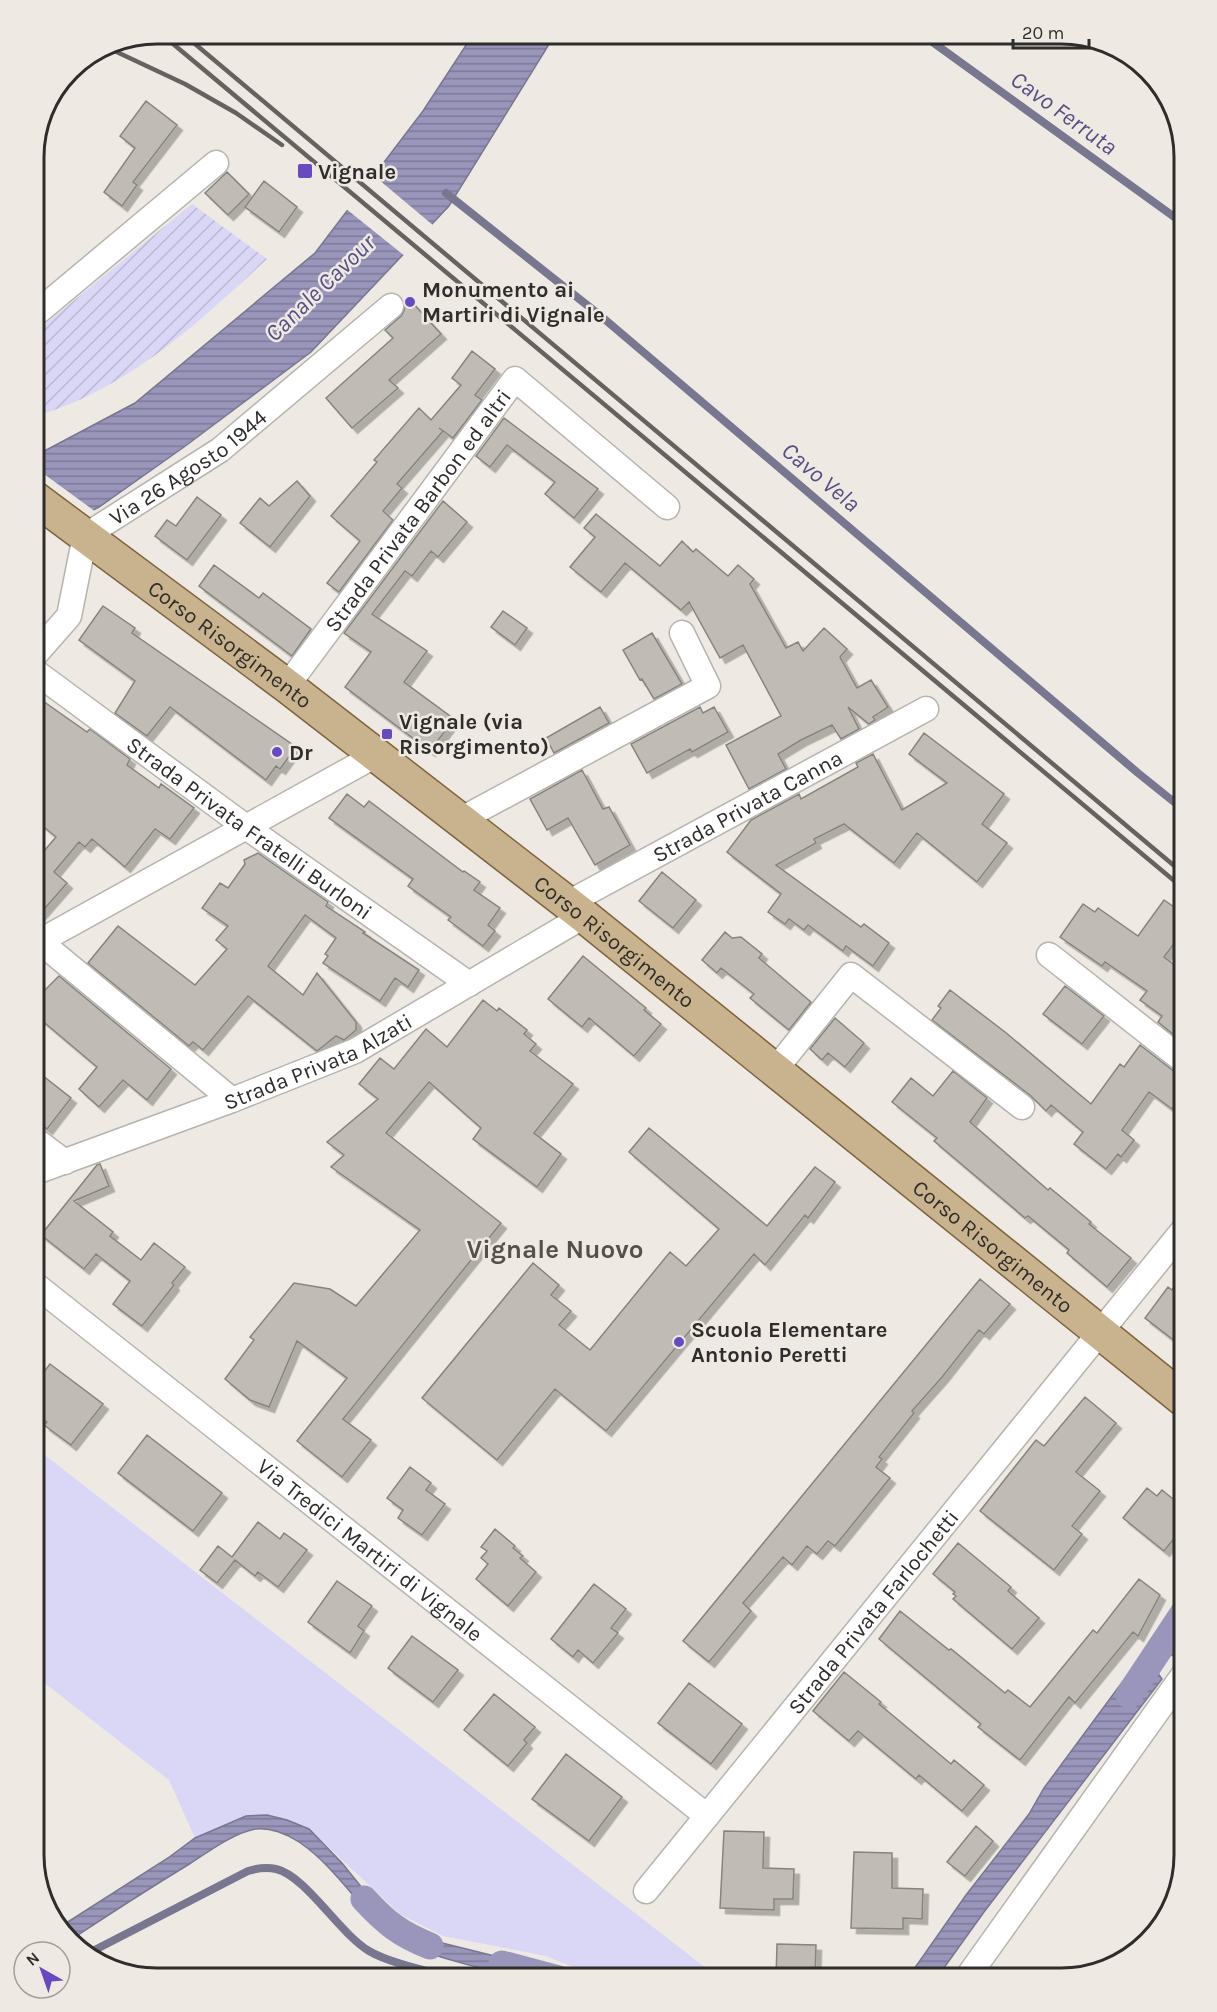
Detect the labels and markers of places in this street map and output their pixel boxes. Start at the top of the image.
place label: Vignale [318,159,396,185]
marker: Vignale [296,162,314,180]
place label: Monumento ai Martiri di Vignale [422,277,605,328]
marker: Monumento ai Martiri di Vignale [403,295,417,309]
place label: Vignale (via Risorgimento) [399,709,549,760]
marker: Vignale (via Risorgimento) [380,727,394,741]
place label: Dr [289,740,313,766]
marker: Dr [270,745,284,759]
place label: Scuola Elementare Antonio Peretti [691,1317,887,1368]
marker: Scuola Elementare Antonio Peretti [672,1335,686,1349]

